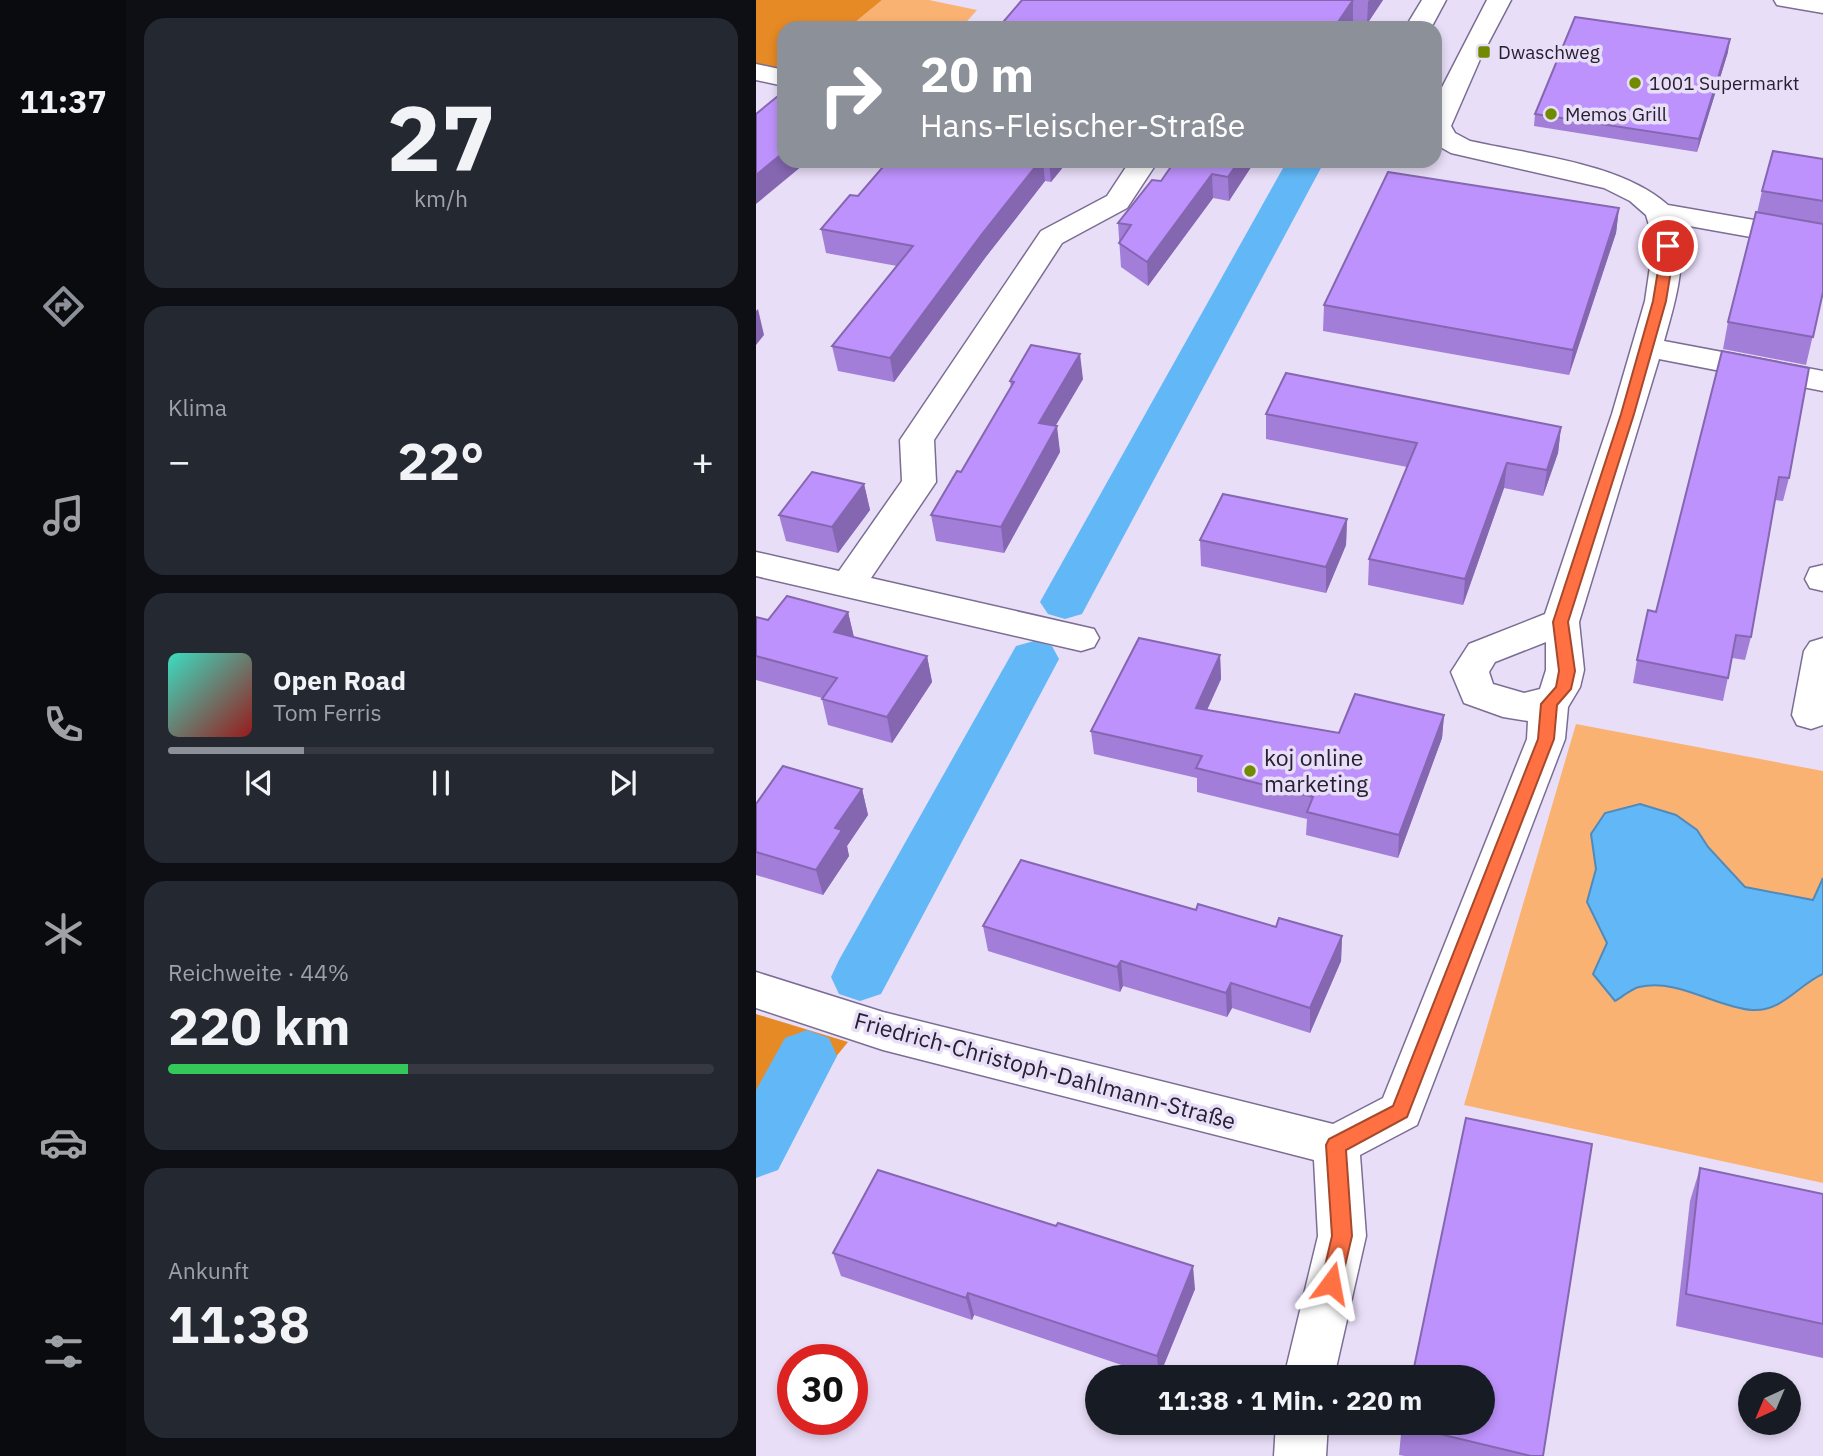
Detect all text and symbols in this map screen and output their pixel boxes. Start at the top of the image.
place label: Dwaschweg [1498,40,1600,64]
text: 20 m [920,42,1034,105]
marker: Dwaschweg [1476,44,1492,60]
icon: right [805,49,896,140]
place label: 1001 Supermarkt [1649,71,1800,95]
marker: 1001 Supermarkt [1627,75,1643,91]
text: 27 [386,78,496,196]
text: 11:37 [19,80,107,122]
place label: Memos Grill [1565,102,1667,126]
text: Hans-Fleischer-Straße [920,104,1245,146]
marker: Memos Grill [1543,106,1559,122]
text: km/h [414,183,468,213]
pin [1638,216,1698,276]
icon: arrive [1649,227,1687,265]
icon: directions [39,282,88,331]
text: Klima [168,392,227,422]
text: 22° [398,427,484,494]
text: − [168,436,191,485]
text: + [691,436,714,485]
icon: music [39,491,88,540]
text: Open Road [273,663,406,697]
text: Tom Ferris [273,697,382,727]
icon: phone [39,700,88,749]
place label: koj online marketing [1264,742,1368,798]
marker: koj online marketing [1242,763,1258,779]
icon: previous [240,764,278,802]
icon: pause [422,764,460,802]
icon: next [604,764,642,802]
icon: climate [39,909,88,958]
text: Reichweite · 44% [168,957,349,987]
text: 220 km [168,992,350,1059]
street label: Friedrich-Christoph-Dahlmann-Straße [851,1005,1239,1135]
icon: car [39,1118,88,1167]
position arrow [1294,1246,1368,1320]
text: Ankunft [168,1255,249,1285]
text: 11:38 [168,1290,310,1357]
icon: filters [39,1327,88,1376]
speed limit sign: 30 [777,1344,868,1435]
north arrow [1738,1372,1801,1435]
map controls [1738,1372,1801,1435]
text: 11:38 · 1 Min. · 220 m [1158,1383,1422,1417]

